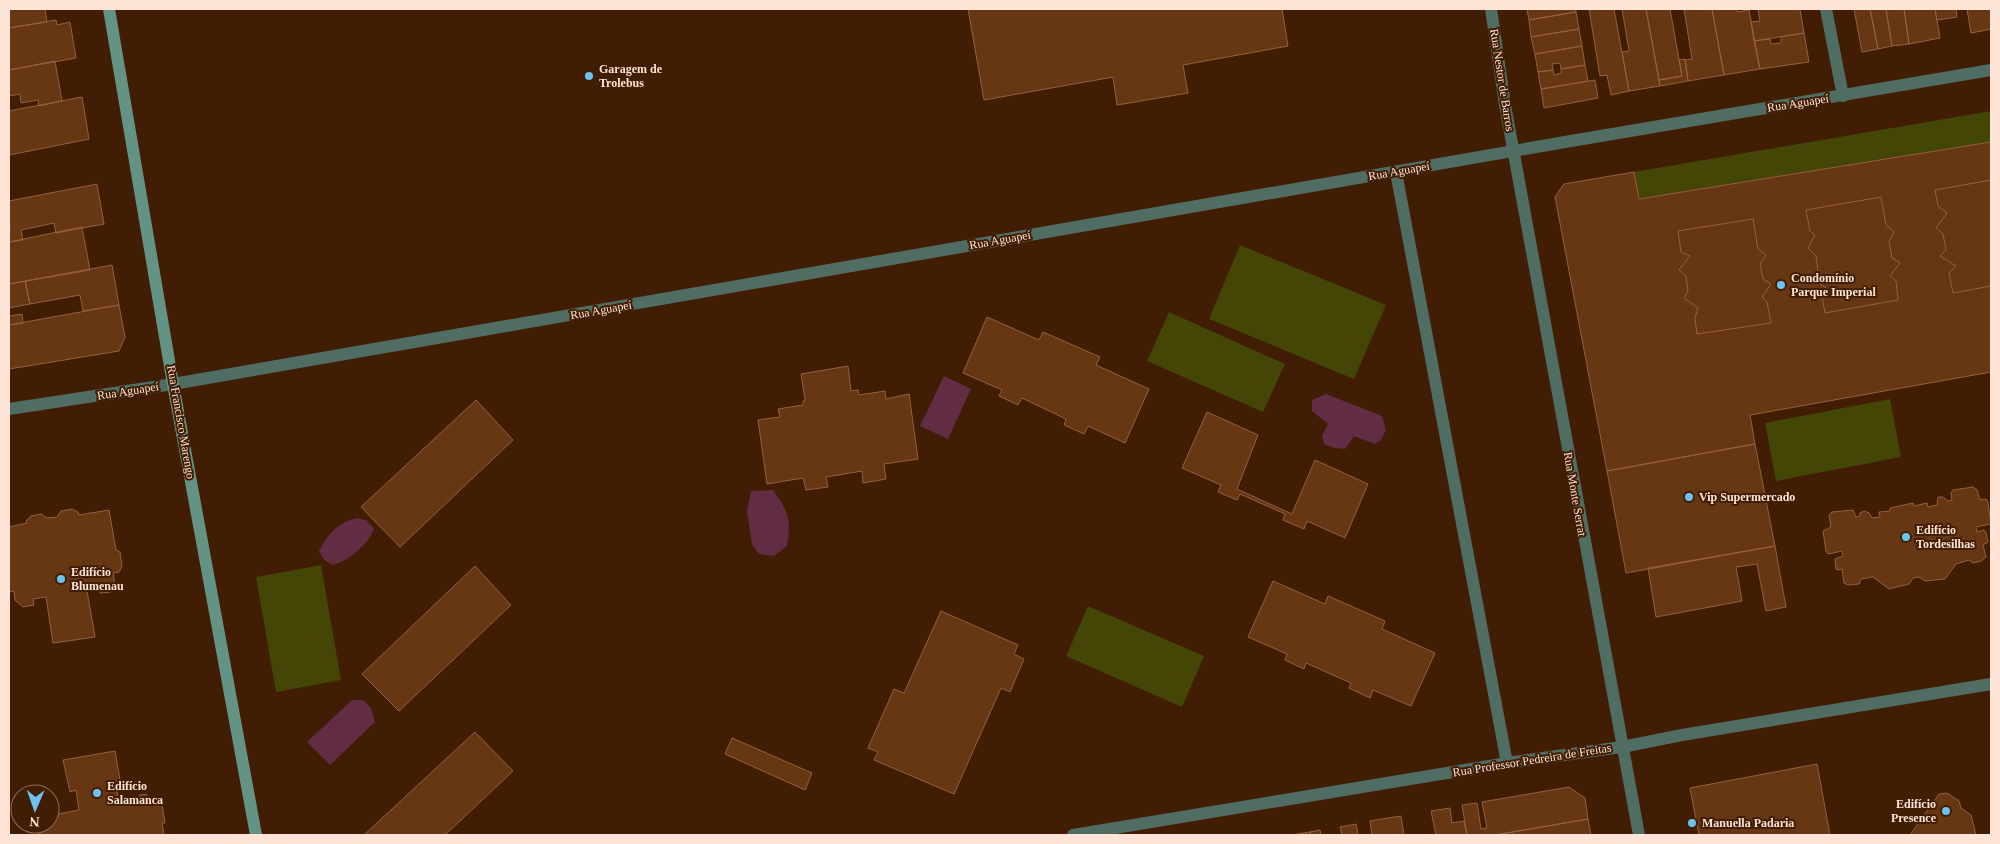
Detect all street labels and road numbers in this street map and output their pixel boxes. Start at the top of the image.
street label: Rua Nestor de Barros [1487,28,1517,133]
street label: Rua Aguapeí [1766,91,1831,115]
street label: Rua Aguapeí [1367,159,1432,183]
street label: Rua Aguapeí [968,228,1033,252]
street label: Rua Aguapeí [569,298,634,322]
street label: Rua Francisco Marengo [164,364,198,480]
street label: Rua Aguapeí [96,379,161,403]
street label: Rua Monte Serrat [1561,451,1589,538]
street label: Rua Professor Pedreira de Freitas [1452,740,1613,779]

